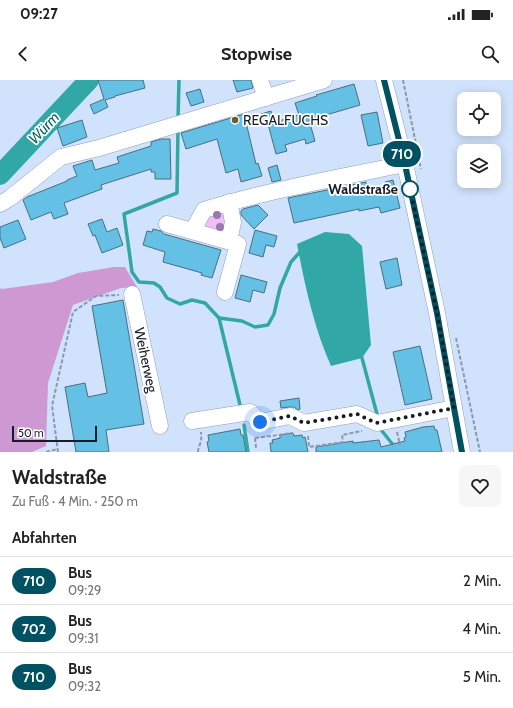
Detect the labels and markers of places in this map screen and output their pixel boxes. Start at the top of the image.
place label: REGALFUCHS [243,111,328,129]
marker: REGALFUCHS [230,115,240,125]
place label: Waldstraße [328,180,398,198]
marker: Waldstraße [401,180,419,198]

